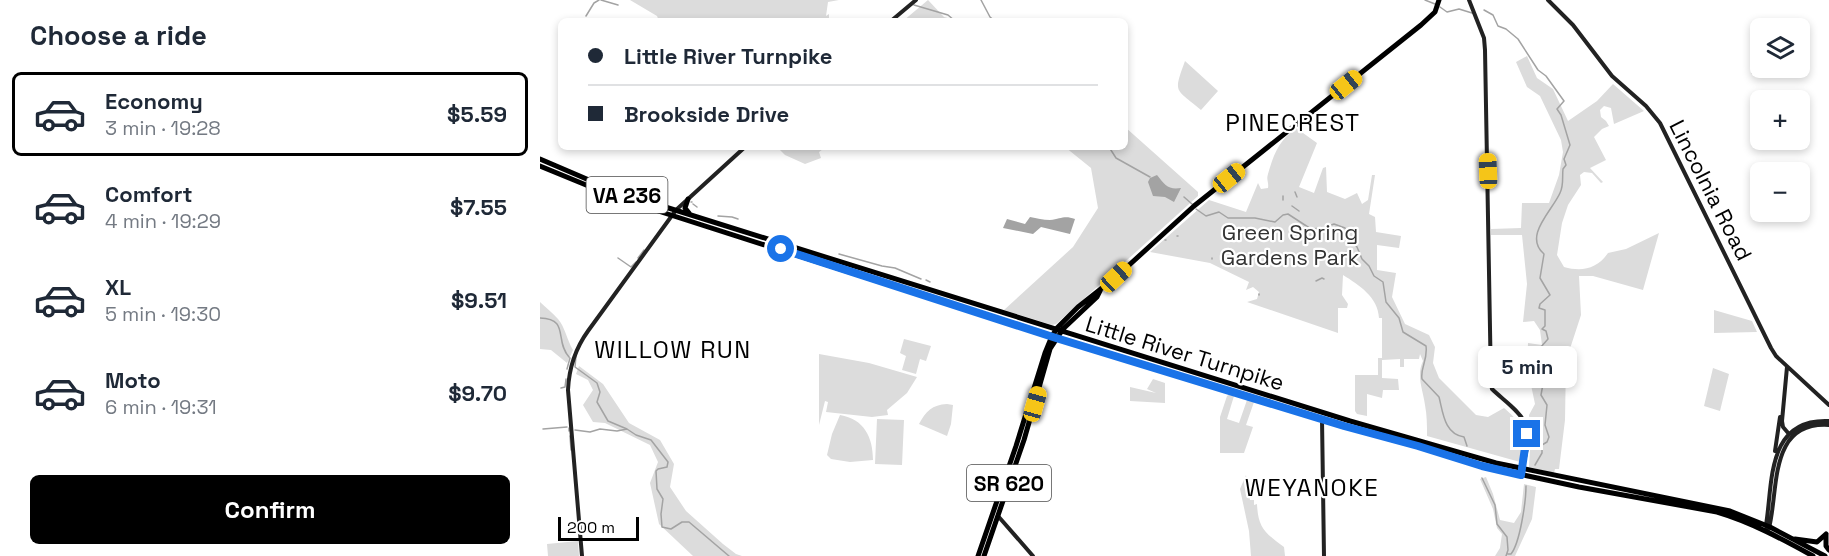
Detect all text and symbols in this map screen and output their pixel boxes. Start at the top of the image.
text: Choose a ride [30,18,207,53]
map controls [1750,18,1810,222]
button: layers [1750,18,1810,78]
text: Little River Turnpike [624,42,832,70]
car [1326,67,1366,103]
icon: car [33,87,87,141]
text: Economy [105,87,203,115]
button: + [1750,90,1810,150]
text: $5.59 [447,100,507,128]
text: Brookside Drive [624,100,789,128]
district label: PINECREST [1225,107,1361,138]
text: 3 min · 19:28 [105,115,221,141]
street label: Lincolnia Road [1664,115,1758,265]
car [1478,153,1498,189]
car [1209,160,1249,196]
button: − [1750,162,1810,222]
road number: VA 236 [586,177,668,213]
icon: car [33,180,87,234]
text: Comfort [105,180,193,208]
text: $7.55 [450,193,507,221]
text: 4 min · 19:29 [105,208,221,234]
park label: Green Spring Gardens Park [1221,218,1360,271]
route start [767,235,794,262]
car [1097,258,1135,296]
icon: car [33,273,87,327]
text: XL [105,273,131,301]
text: $9.51 [451,286,507,314]
text: 5 min · 19:30 [105,301,221,327]
street label: Little River Turnpike [1082,309,1288,397]
district label: WILLOW RUN [594,334,752,365]
callout: 5 min [1478,347,1576,389]
text: 5 min [1502,354,1553,380]
icon: car [33,366,87,420]
text: Moto [105,366,161,394]
text: $9.70 [448,379,507,407]
car [1021,384,1049,424]
text: 6 min · 19:31 [105,394,217,420]
route end [1513,420,1540,447]
road number: SR 620 [967,465,1051,501]
district label: WEYANOKE [1245,472,1379,503]
button: Confirm [30,475,510,544]
scale bar [558,514,639,542]
text: 200 m [567,517,615,538]

